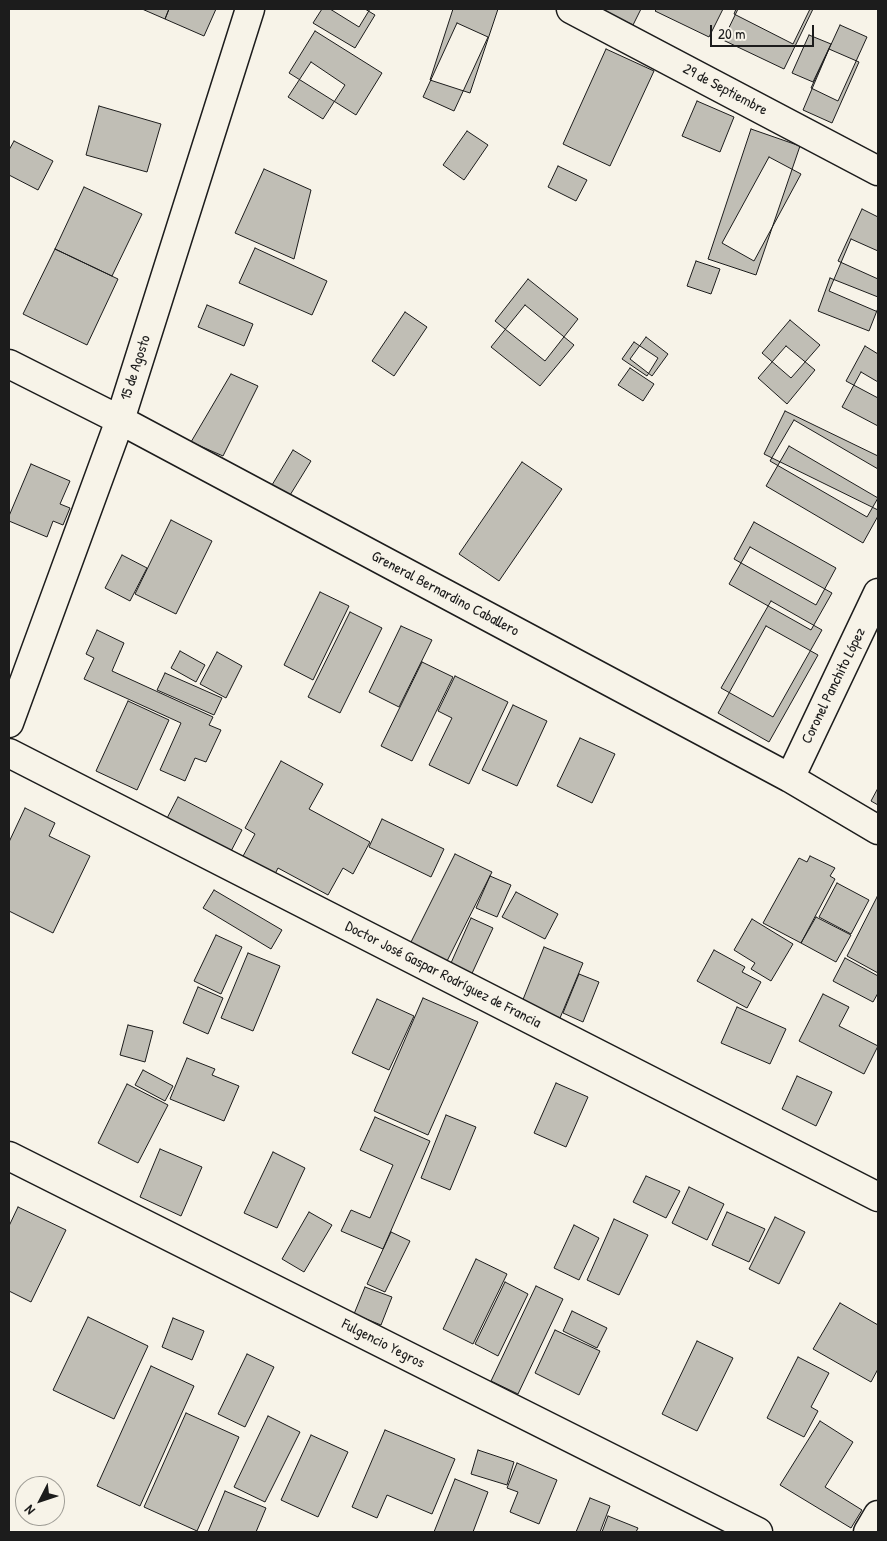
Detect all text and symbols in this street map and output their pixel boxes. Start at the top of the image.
scale bar [712,15,816,47]
text: 20 m [718,23,745,44]
street label: 29 de Septiembre [680,60,770,120]
street label: 15 de Agosto [117,333,155,403]
street label: Greneral Bernardino Caballero [368,547,522,641]
street label: Coronel Panchito López [798,625,870,747]
street label: Doctor José Gaspar Rodríguez de Francia [342,918,544,1032]
street label: Fulgencio Yegros [339,1315,427,1373]
north arrow [15,1476,65,1526]
text: N [19,1501,39,1520]

